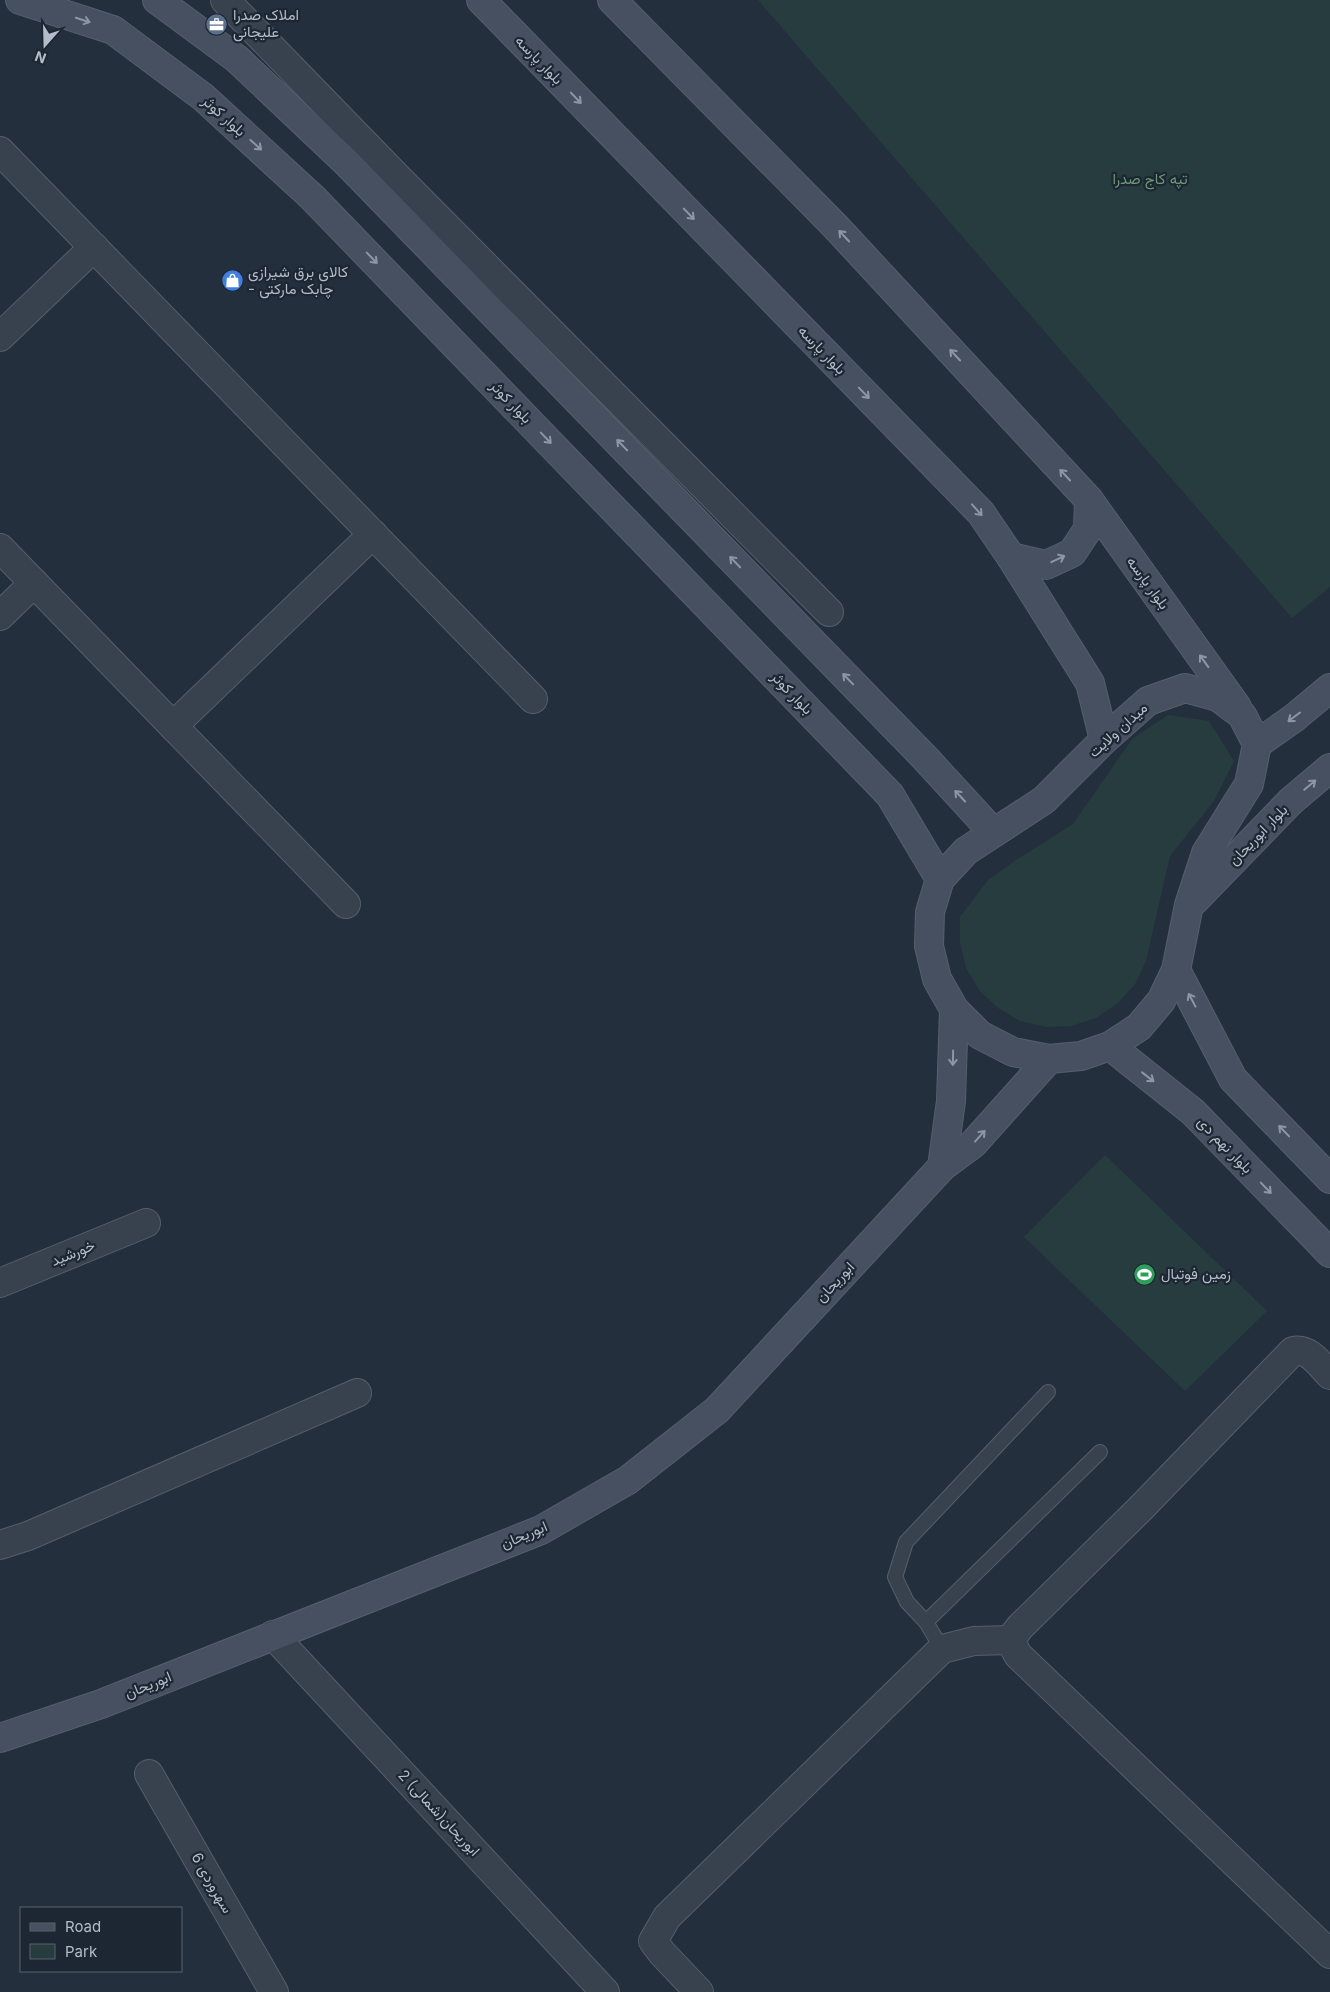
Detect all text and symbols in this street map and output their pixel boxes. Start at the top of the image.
place label: املاک صدرا علیجانی [233,5,299,42]
office icon: املاک صدرا علیجانی [205,12,229,36]
one-way arrow [75,16,91,26]
north arrow [20,20,70,70]
street label: بلوار پارسه [511,31,567,89]
text: N [32,48,48,67]
street label: بلوار کوثر [198,90,250,140]
one-way arrow [570,91,582,104]
one-way arrow [249,139,262,151]
park label: تپه کاج صدرا [1113,169,1188,190]
one-way arrow [683,208,696,220]
one-way arrow [838,230,850,243]
one-way arrow [366,252,378,265]
place label: کالای برق شیرازی - چابک مارکتی [248,262,348,299]
shop icon: کالای برق شیرازی - چابک مارکتی [220,269,244,293]
street label: بلوار پارسه [794,321,850,379]
one-way arrow [949,349,960,362]
street label: بلوار کوثر [486,375,536,427]
one-way arrow [858,387,870,399]
one-way arrow [540,432,552,445]
one-way arrow [616,440,628,452]
one-way arrow [1059,468,1071,481]
one-way arrow [971,503,983,516]
street label: بلوار پارسه [1122,552,1174,614]
one-way arrow [1050,554,1065,563]
one-way arrow [729,556,741,568]
one-way arrow [1199,654,1209,668]
street label: بلوار کوثر [767,666,817,718]
one-way arrow [842,672,854,685]
street label: میدان ولایت [1084,698,1151,761]
one-way arrow [1288,712,1301,723]
one-way arrow [1304,779,1317,790]
one-way arrow [954,790,966,802]
street label: بلوار ابوریحان [1224,800,1291,869]
one-way arrow [1186,993,1196,1007]
one-way arrow [948,1049,958,1065]
one-way arrow [1141,1071,1154,1082]
street label: بلوار نهم دی [1193,1112,1257,1178]
one-way arrow [1278,1125,1290,1138]
one-way arrow [974,1130,986,1143]
one-way arrow [1260,1182,1273,1194]
street label: خورشید [48,1235,98,1270]
street label: ابوریحان [811,1257,858,1306]
sports icon: زمین فوتبال [1133,1262,1157,1286]
place label: زمین فوتبال [1161,1264,1231,1284]
street label: ابوریحان [498,1516,550,1553]
street label: ابوریحان [122,1667,174,1702]
street label: ابوریحان(شمالی) 2 [394,1765,484,1861]
street label: سهروردی 6 [187,1849,237,1917]
legend [20,1907,182,1972]
text: Road [65,1917,101,1936]
text: Park [65,1942,98,1961]

